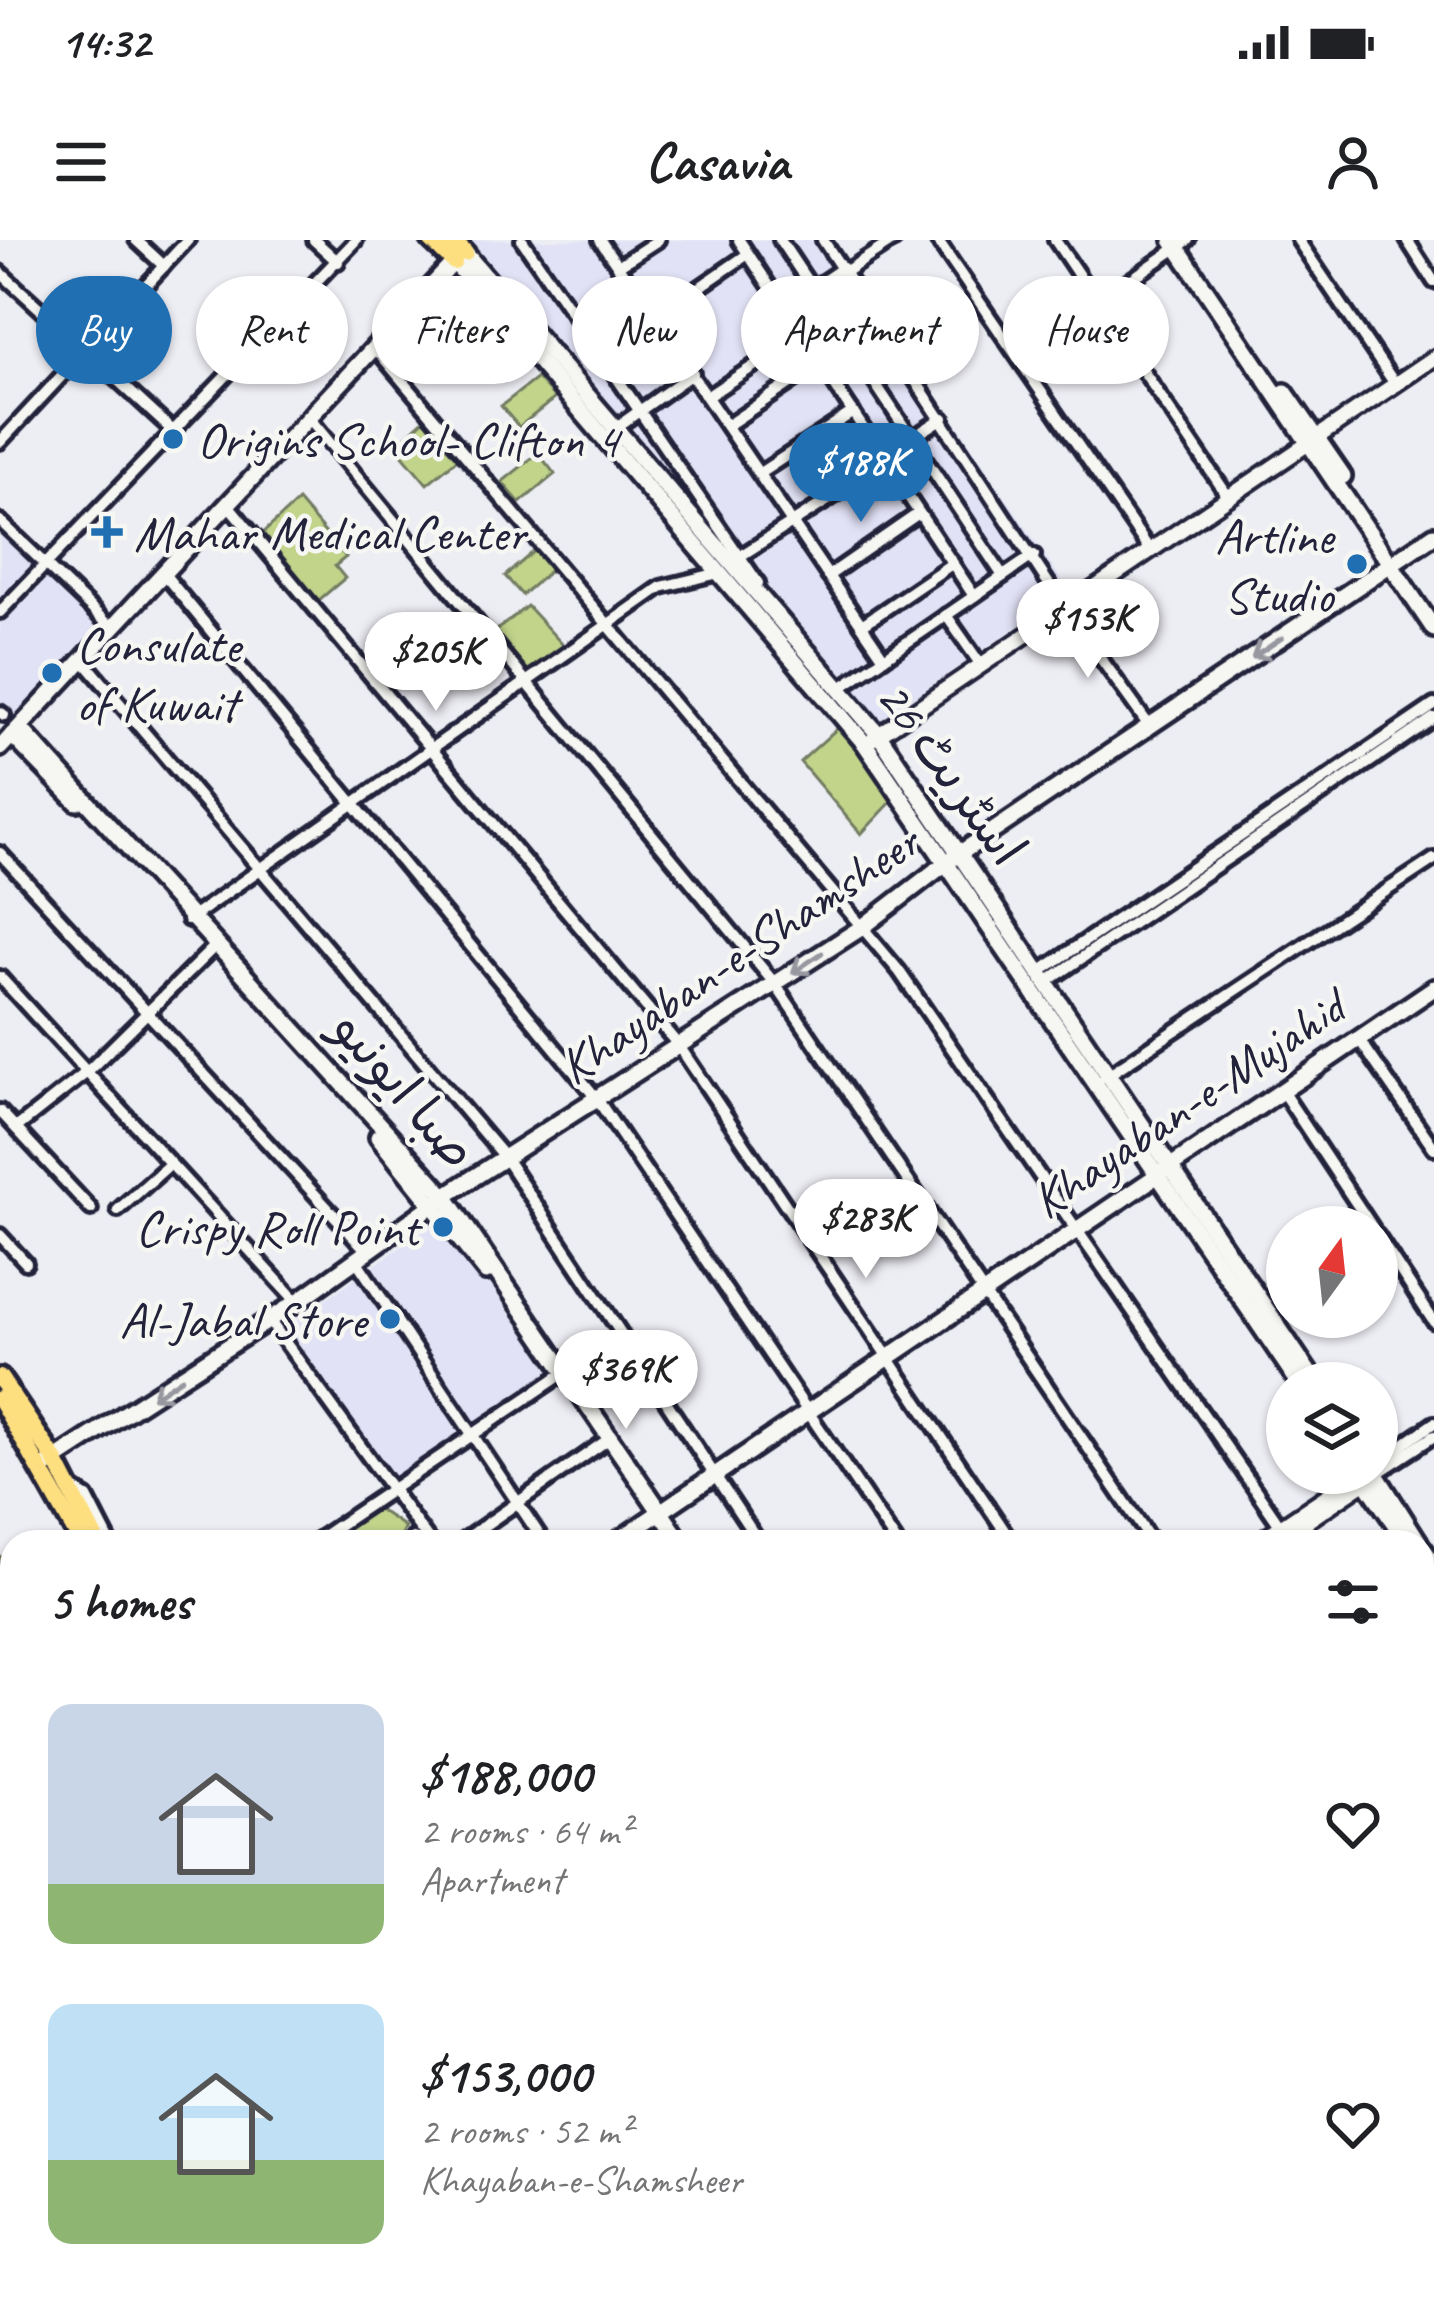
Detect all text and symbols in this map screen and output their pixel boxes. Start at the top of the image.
text: 14:32 [60,14,150,71]
text: Casavia [645,128,789,196]
icon: menu [48,129,114,195]
icon: person [1320,129,1386,195]
chip: Buy [36,276,172,384]
chip: Rent [196,276,348,384]
chip: Filters [372,276,548,384]
chip: New [572,276,717,384]
chip: Apartment [741,276,979,384]
chip: House [1003,276,1169,384]
place label: Origins School- Clifton 4 [197,408,624,472]
pin: $188K [777,423,945,525]
marker: Origins School- Clifton 4 [160,426,186,452]
text: $188K [816,437,906,486]
place label: Mahar Medical Center [134,501,529,565]
place label: Artline Studio [1215,504,1336,627]
marker: Mahar Medical Center [91,516,123,548]
marker: Artline Studio [1344,551,1370,577]
pin: $153K [1004,579,1172,681]
text: $153K [1043,593,1133,642]
pin: $205K [352,612,520,714]
place label: Consulate of Kuwait [76,613,244,736]
text: $205K [391,626,481,675]
one-way arrow [1251,635,1285,660]
marker: Consulate of Kuwait [39,660,65,686]
street label: اسٹریٹ 26 [862,667,1040,878]
street label: Khayaban-e-Shamsheer [546,808,934,1098]
one-way arrow [791,950,825,975]
street label: Khayaban-e-Mujahid [1019,972,1362,1232]
street label: صبا ایونیو [317,996,491,1182]
pin: $283K [782,1179,950,1281]
text: $283K [821,1193,911,1242]
place label: Crispy Roll Point [135,1196,424,1260]
north arrow [1266,1206,1398,1338]
map controls [1266,1206,1398,1494]
marker: Crispy Roll Point [430,1214,456,1240]
place label: Al-Jabal Store [120,1288,369,1352]
marker: Al-Jabal Store [377,1306,403,1332]
pin: $369K [542,1330,710,1432]
text: $369K [581,1344,671,1393]
button: layers [1266,1362,1398,1494]
one-way arrow [150,1375,184,1400]
icon: filters [1320,1569,1386,1635]
text: 5 homes [48,1570,191,1634]
text: $188,000 [420,1743,591,1807]
icon: home [144,1752,288,1896]
icon: heart [1320,1791,1386,1857]
text: 2 rooms · 64 m² [420,1807,631,1856]
text: Apartment [420,1856,563,1905]
text: $153,000 [420,2043,590,2107]
icon: home [144,2052,288,2196]
icon: heart [1320,2091,1386,2157]
text: 2 rooms · 52 m² [420,2107,631,2156]
text: Khayaban-e-Shamsheer [420,2156,742,2205]

